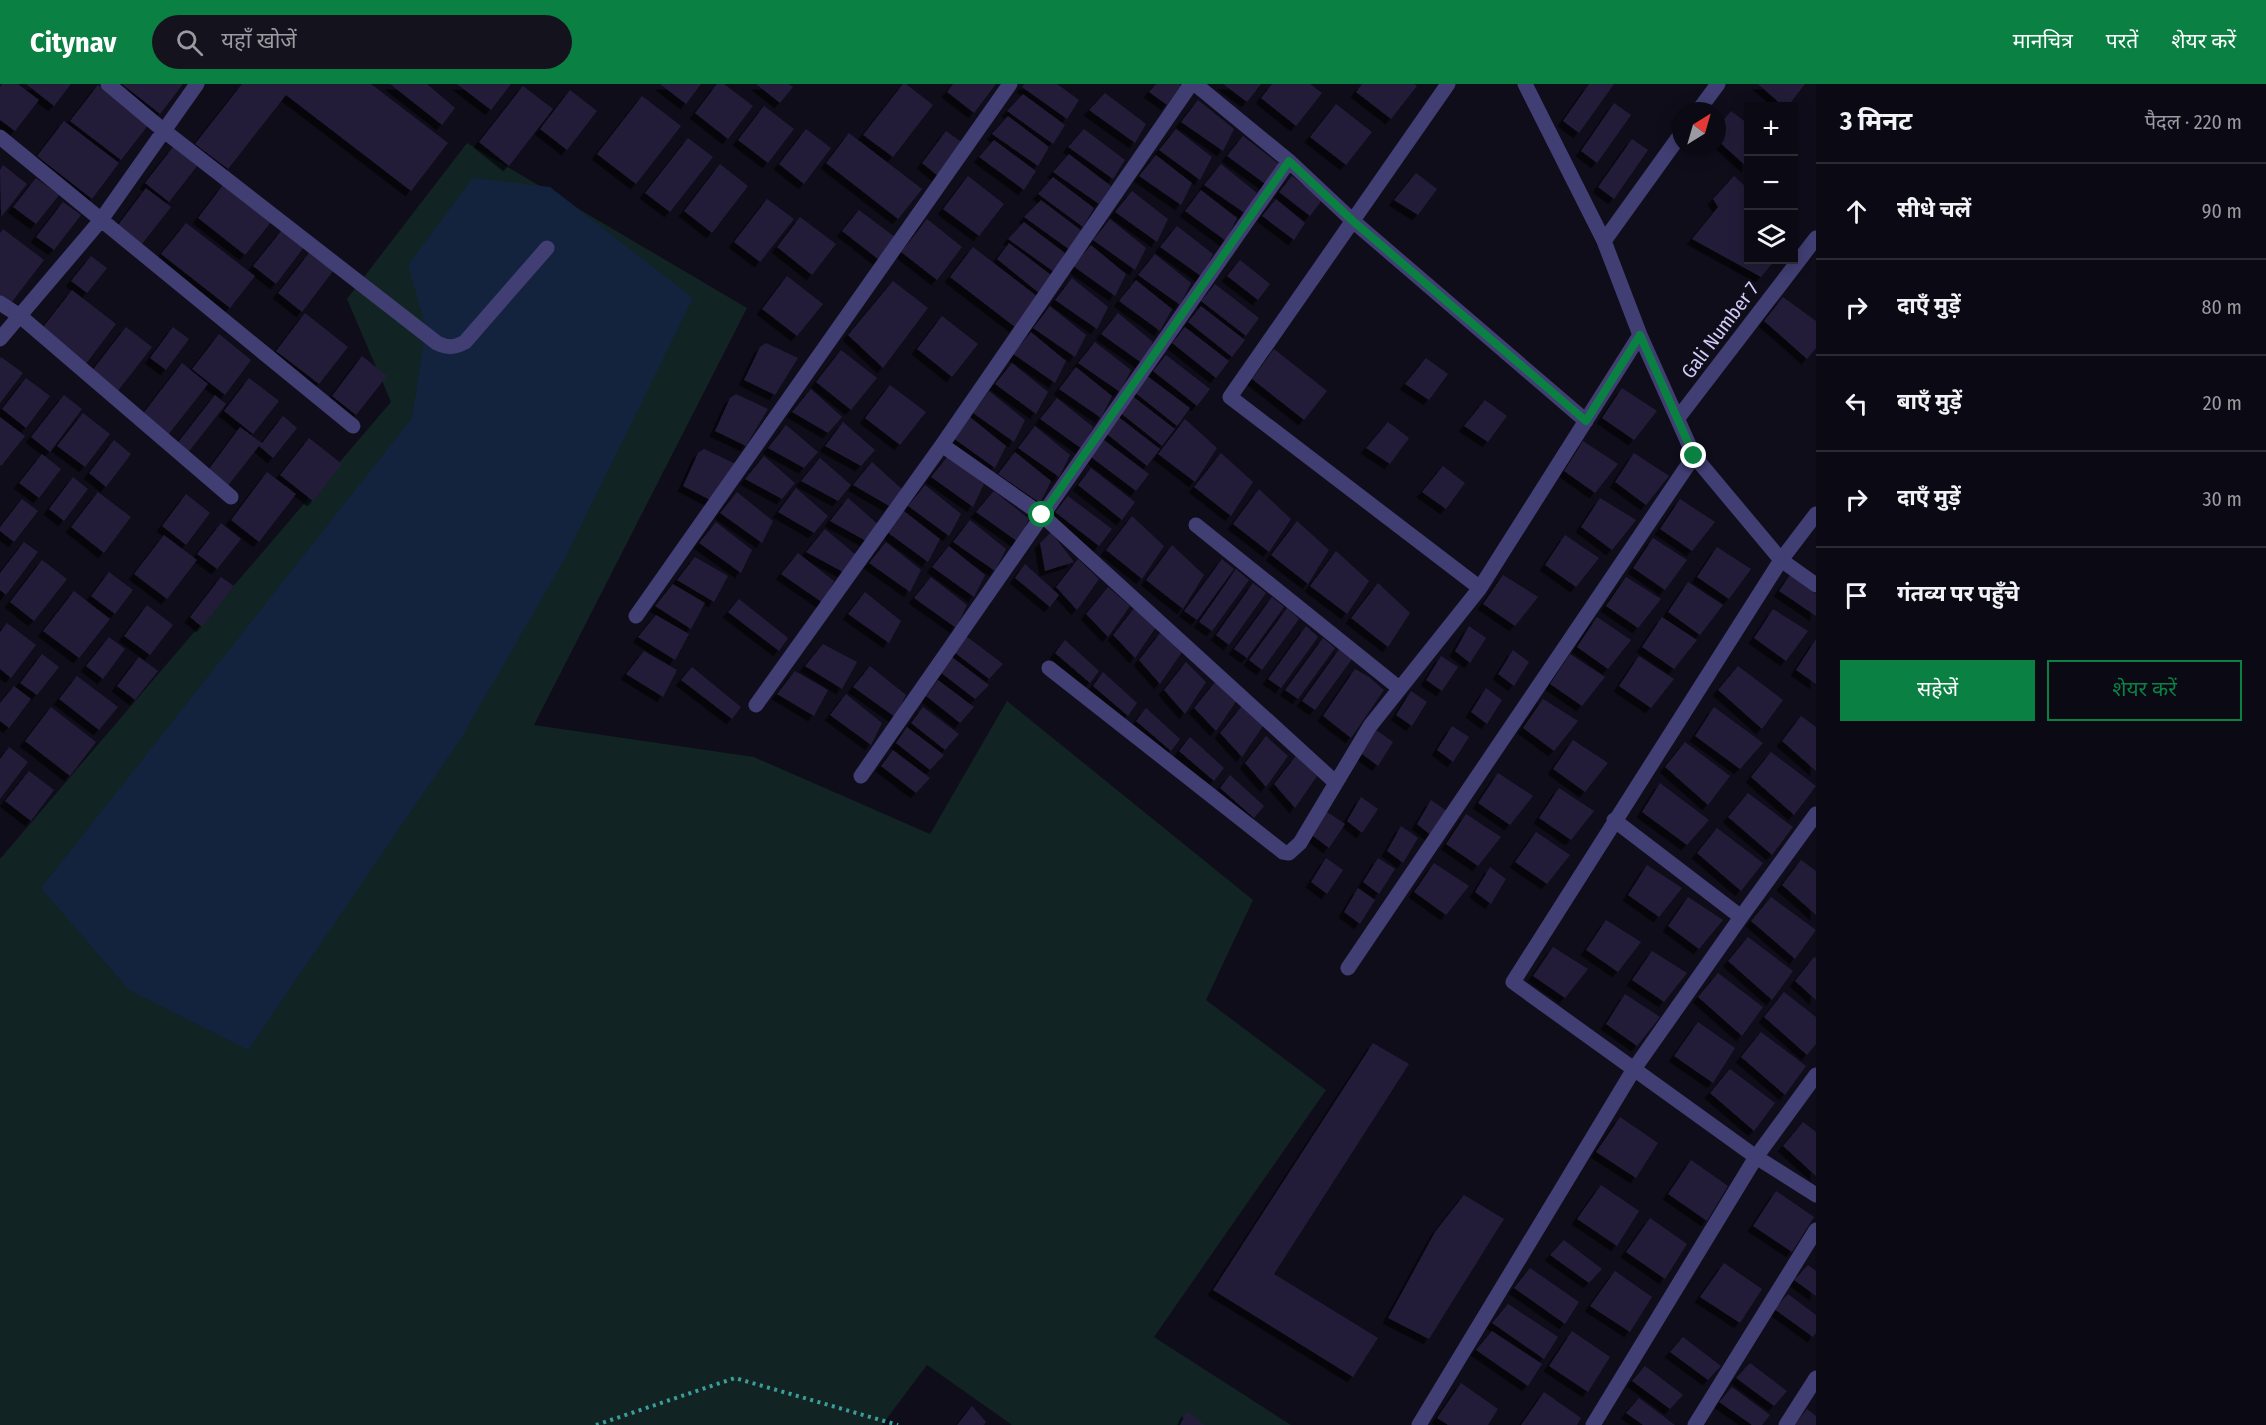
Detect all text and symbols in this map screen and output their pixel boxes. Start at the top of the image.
search box [152,15,572,69]
text: Citynav [30,26,116,59]
icon: search [173,26,206,59]
text: यहाँ खोजें [221,27,297,54]
text: मानचित्र [2013,28,2073,54]
text: परतें [2106,28,2138,54]
text: शेयर करें [2171,28,2236,54]
north arrow [1672,102,1726,156]
map controls [1744,102,1798,264]
button: + [1744,102,1798,156]
text: 3 मिनट [1840,106,1912,137]
text: पैदल · 220 m [2145,110,2242,134]
button: − [1744,156,1798,210]
icon: ahead [1840,195,1873,228]
text: सीधे चलें [1897,196,1971,223]
text: 90 m [2202,199,2242,223]
button: layers [1744,210,1798,264]
street label: Gali Number 7 [1676,277,1764,383]
icon: right [1840,291,1873,324]
text: दाएँ मुड़ें [1897,292,1961,319]
text: 80 m [2202,295,2242,319]
icon: left [1840,387,1873,420]
text: बाएँ मुड़ें [1897,388,1962,415]
text: 20 m [2203,391,2242,415]
route end [1680,442,1706,468]
icon: right [1840,483,1873,516]
text: दाएँ मुड़ें [1897,484,1961,511]
text: 30 m [2202,487,2242,511]
route start [1028,501,1054,527]
icon: arrive [1840,579,1873,612]
text: गंतव्य पर पहुँचे [1897,580,2019,607]
button: सहेजें [1840,660,2035,721]
button: शेयर करें [2047,660,2242,721]

